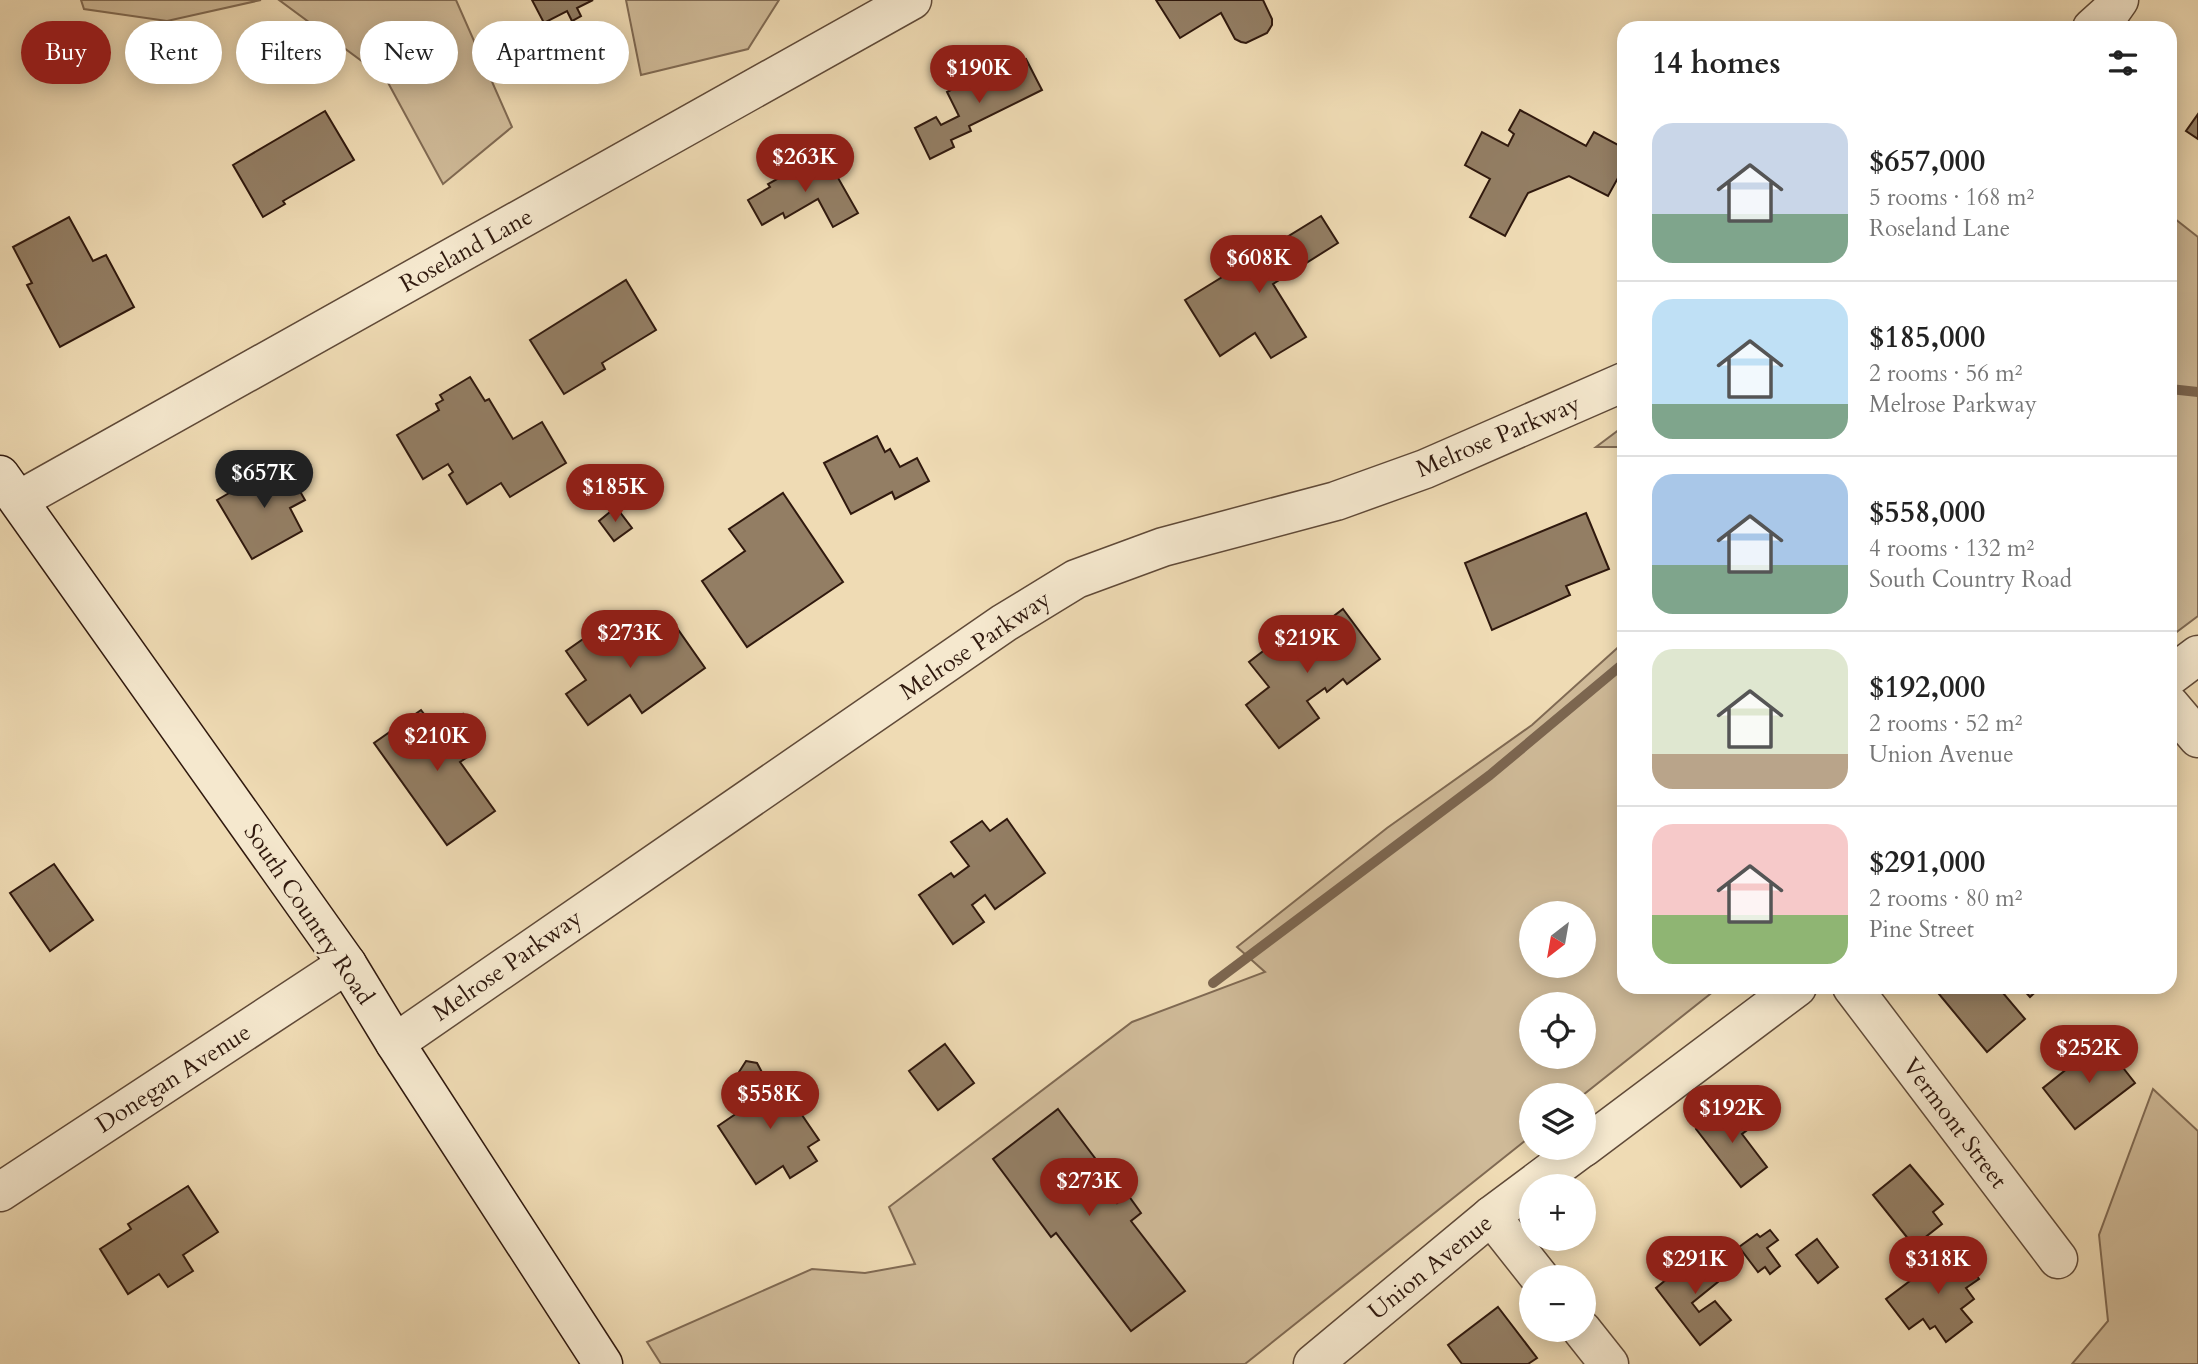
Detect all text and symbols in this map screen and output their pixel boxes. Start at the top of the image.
chip: Buy [21,21,111,84]
chip: Rent [125,21,222,84]
chip: Filters [236,21,346,84]
chip: New [360,21,458,84]
chip: Apartment [472,21,629,84]
text: 14 homes [1652,43,1781,84]
icon: filters [2104,44,2142,82]
pin: $190K [930,46,1028,105]
text: $190K [946,52,1012,83]
pin: $263K [756,134,854,194]
text: $263K [772,141,838,172]
text: $657,000 [1869,141,1985,182]
icon: home [1708,151,1792,235]
text: 5 rooms · 168 m² [1869,182,2034,213]
street label: Roseland Lane [394,200,539,301]
text: Roseland Lane [1869,213,2010,244]
pin: $608K [1210,236,1308,295]
text: $608K [1226,242,1292,273]
text: $185,000 [1869,317,1985,358]
icon: home [1708,327,1792,411]
text: 2 rooms · 56 m² [1869,358,2022,389]
street label: Melrose Parkway [1411,387,1586,486]
text: Melrose Parkway [1869,389,2037,420]
pin: $657K [215,450,313,510]
text: $657K [231,457,297,488]
pin: $185K [566,464,664,524]
text: $185K [582,471,648,502]
text: $558,000 [1869,492,1985,533]
icon: home [1708,502,1792,586]
text: 4 rooms · 132 m² [1869,533,2034,564]
text: South Country Road [1869,564,2072,595]
street label: Melrose Parkway [893,583,1057,708]
pin: $273K [581,610,679,670]
pin: $219K [1258,616,1356,675]
text: $273K [597,617,663,648]
text: $219K [1274,622,1340,653]
text: $192,000 [1869,667,1985,708]
icon: home [1708,677,1792,761]
text: 2 rooms · 52 m² [1869,708,2022,739]
pin: $210K [388,714,486,773]
text: $210K [404,720,470,751]
text: Union Avenue [1869,739,2014,770]
street label: South Country Road [236,817,382,1011]
text: $291,000 [1869,842,1985,883]
icon: home [1708,852,1792,936]
text: 2 rooms · 80 m² [1869,883,2022,914]
street label: Melrose Parkway [426,901,589,1029]
north arrow [1519,901,1596,978]
map controls [1519,901,1596,1342]
text: Pine Street [1869,914,1974,945]
button: locate [1519,992,1596,1069]
street label: Donegan Avenue [89,1016,257,1141]
pin: $252K [2040,1026,2138,1085]
text: $252K [2056,1032,2122,1063]
street label: Vermont Street [1894,1051,2015,1196]
pin: $558K [721,1072,819,1131]
text: $558K [737,1078,803,1109]
button: layers [1519,1083,1596,1160]
pin: $192K [1683,1086,1781,1145]
text: $192K [1699,1092,1765,1123]
pin: $273K [1040,1158,1138,1218]
text: $273K [1056,1165,1122,1196]
button: + [1519,1174,1596,1251]
street label: Union Avenue [1361,1207,1499,1328]
pin: $291K [1646,1236,1744,1296]
pin: $318K [1889,1236,1987,1296]
text: $291K [1662,1243,1728,1274]
text: $318K [1905,1243,1971,1274]
button: − [1519,1265,1596,1342]

